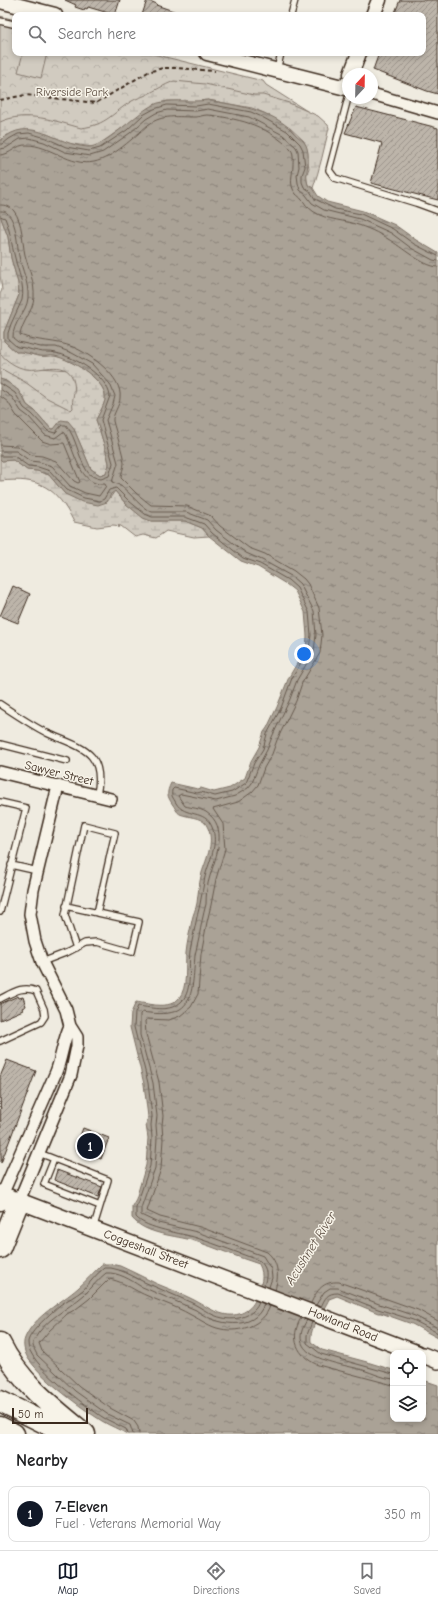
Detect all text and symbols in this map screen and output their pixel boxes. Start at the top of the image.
search box [12,12,426,56]
icon: search [26,23,48,45]
text: Search here [58,25,136,43]
north arrow [342,68,378,104]
park label: Riverside Park [36,85,108,99]
your location [294,644,314,664]
street label: Sawyer Street [23,758,95,788]
pin: 1 [77,1131,103,1161]
water label: Acushnet River [282,1208,339,1288]
street label: Coggeshall Street [102,1226,191,1272]
street label: Howland Road [306,1304,380,1344]
map controls [390,1350,426,1422]
button: locate [390,1350,426,1386]
button: layers [390,1386,426,1422]
scale bar [12,1406,88,1425]
text: 50 m [18,1408,43,1421]
text: Nearby [16,1451,67,1470]
text: 7-Eleven [55,1498,108,1516]
text: 1 [27,1507,33,1522]
text: 350 m [384,1507,421,1522]
text: Fuel · Veterans Memorial Way [55,1516,221,1531]
tab: Map [57,1560,79,1597]
tab: Directions [193,1560,240,1597]
tab: Saved [354,1560,381,1597]

